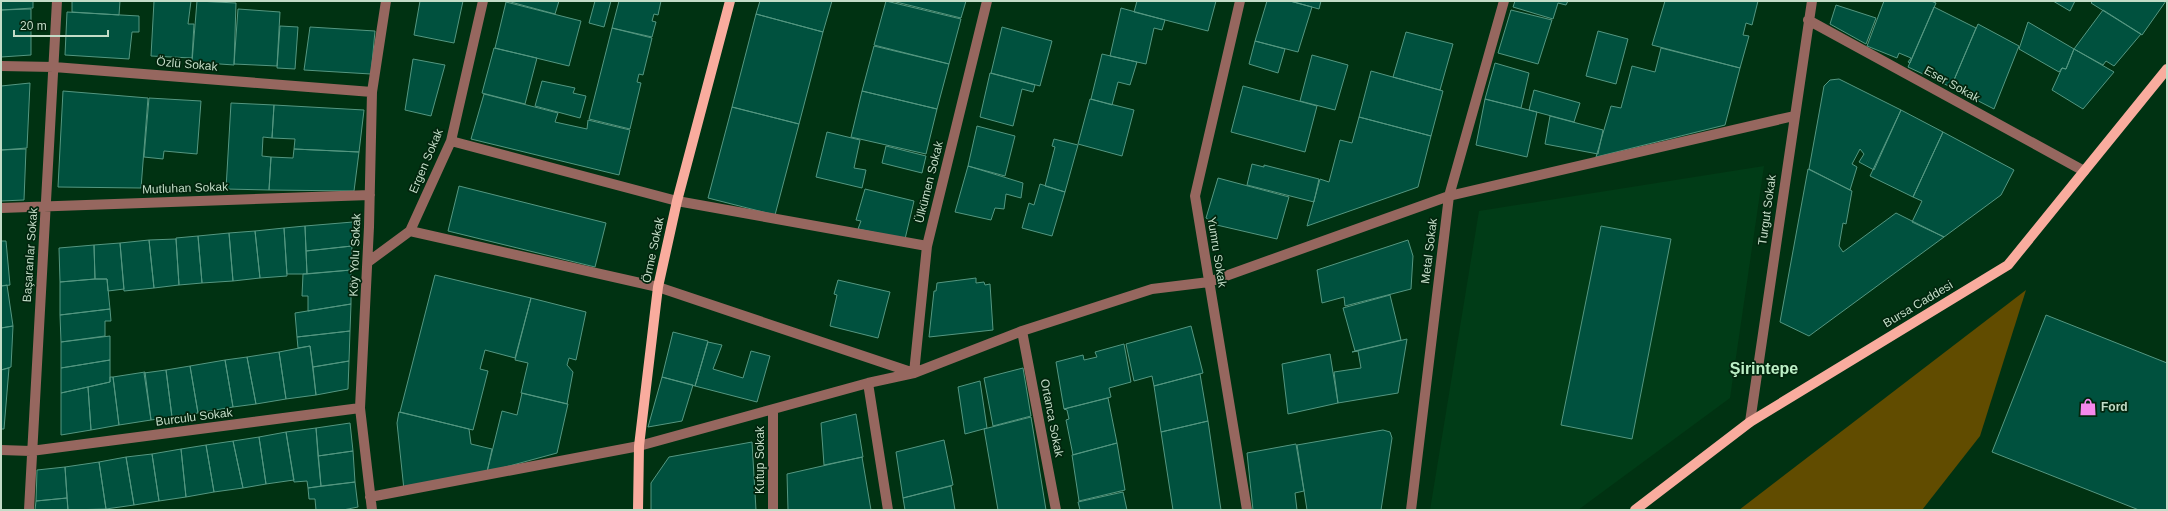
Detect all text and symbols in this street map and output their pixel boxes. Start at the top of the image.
scale bar [14,12,108,38]
text: 20 m [20,19,47,33]
street label: Özlü Sokak [156,54,219,74]
street label: Eser Sokak [1922,63,1983,105]
street label: Ergen Sokak [406,126,446,195]
street label: Ülkümen Sokak [912,139,946,224]
street label: Turgut Sokak [1755,173,1779,246]
street label: Mutluhan Sokak [142,179,229,196]
street label: Başaranlar Sokak [20,206,40,303]
street label: Köy Yolu Sokak [347,212,363,297]
street label: Örme Sokak [639,215,667,284]
street label: Yumru Sokak [1205,216,1230,289]
street label: Metal Sokak [1418,216,1440,285]
street label: Bursa Caddesi [1881,278,1955,330]
district label: Şirintepe [1730,360,1798,377]
street label: Ortanca Sokak [1038,378,1067,459]
shop icon: Ford [2078,397,2098,417]
place label: Ford [2101,400,2128,414]
street label: Burculu Sokak [155,405,234,429]
street label: Kutup Sokak [753,425,767,494]

